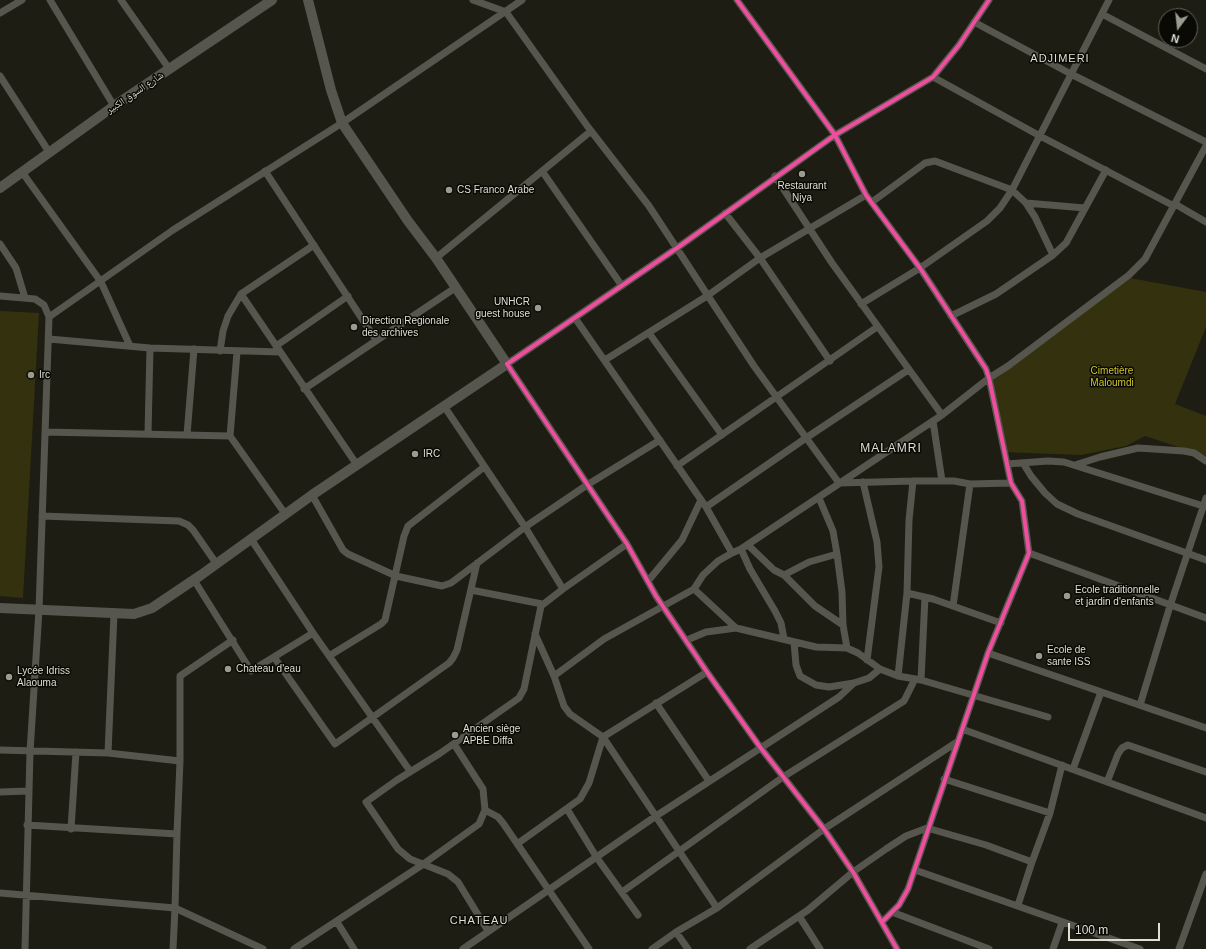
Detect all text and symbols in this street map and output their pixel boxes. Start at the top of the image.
north arrow [1158,8,1198,48]
text: N [1170,32,1181,45]
district label: ADJIMERI [1030,52,1090,66]
street label: شارع السوق الكبير [104,69,166,117]
marker: Restaurant Niya [797,169,807,179]
place label: Restaurant Niya [778,180,826,204]
place label: CS Franco Arabe [457,184,534,196]
marker: CS Franco Arabe [444,185,454,195]
place label: UNHCR guest house [476,296,530,320]
marker: UNHCR guest house [533,303,543,313]
place label: Direction Regionale des archives [362,315,449,338]
marker: Direction Regionale des archives [349,322,359,332]
park label: Cimetière Maloumdi [1090,365,1134,388]
place label: Irc [39,369,50,381]
marker: Irc [26,370,36,380]
district label: MALAMRI [860,442,922,456]
place label: IRC [423,448,440,460]
marker: IRC [410,449,420,459]
place label: Ecole traditionnelle et jardin d'enfants [1075,584,1159,608]
marker: Ecole traditionnelle et jardin d'enfants [1062,591,1072,601]
place label: Ecole de sante ISS [1047,644,1090,668]
marker: Ecole de sante ISS [1034,651,1044,661]
place label: Chateau d'eau [236,663,301,675]
marker: Chateau d'eau [223,664,233,674]
place label: Lycée Idriss Alaouma [17,665,70,688]
marker: Lycée Idriss Alaouma [4,672,14,682]
place label: Ancien siège APBE Diffa [463,723,520,746]
marker: Ancien siège APBE Diffa [450,730,460,740]
district label: CHATEAU [450,914,508,928]
scale bar [1070,915,1162,941]
text: 100 m [1075,923,1108,937]

